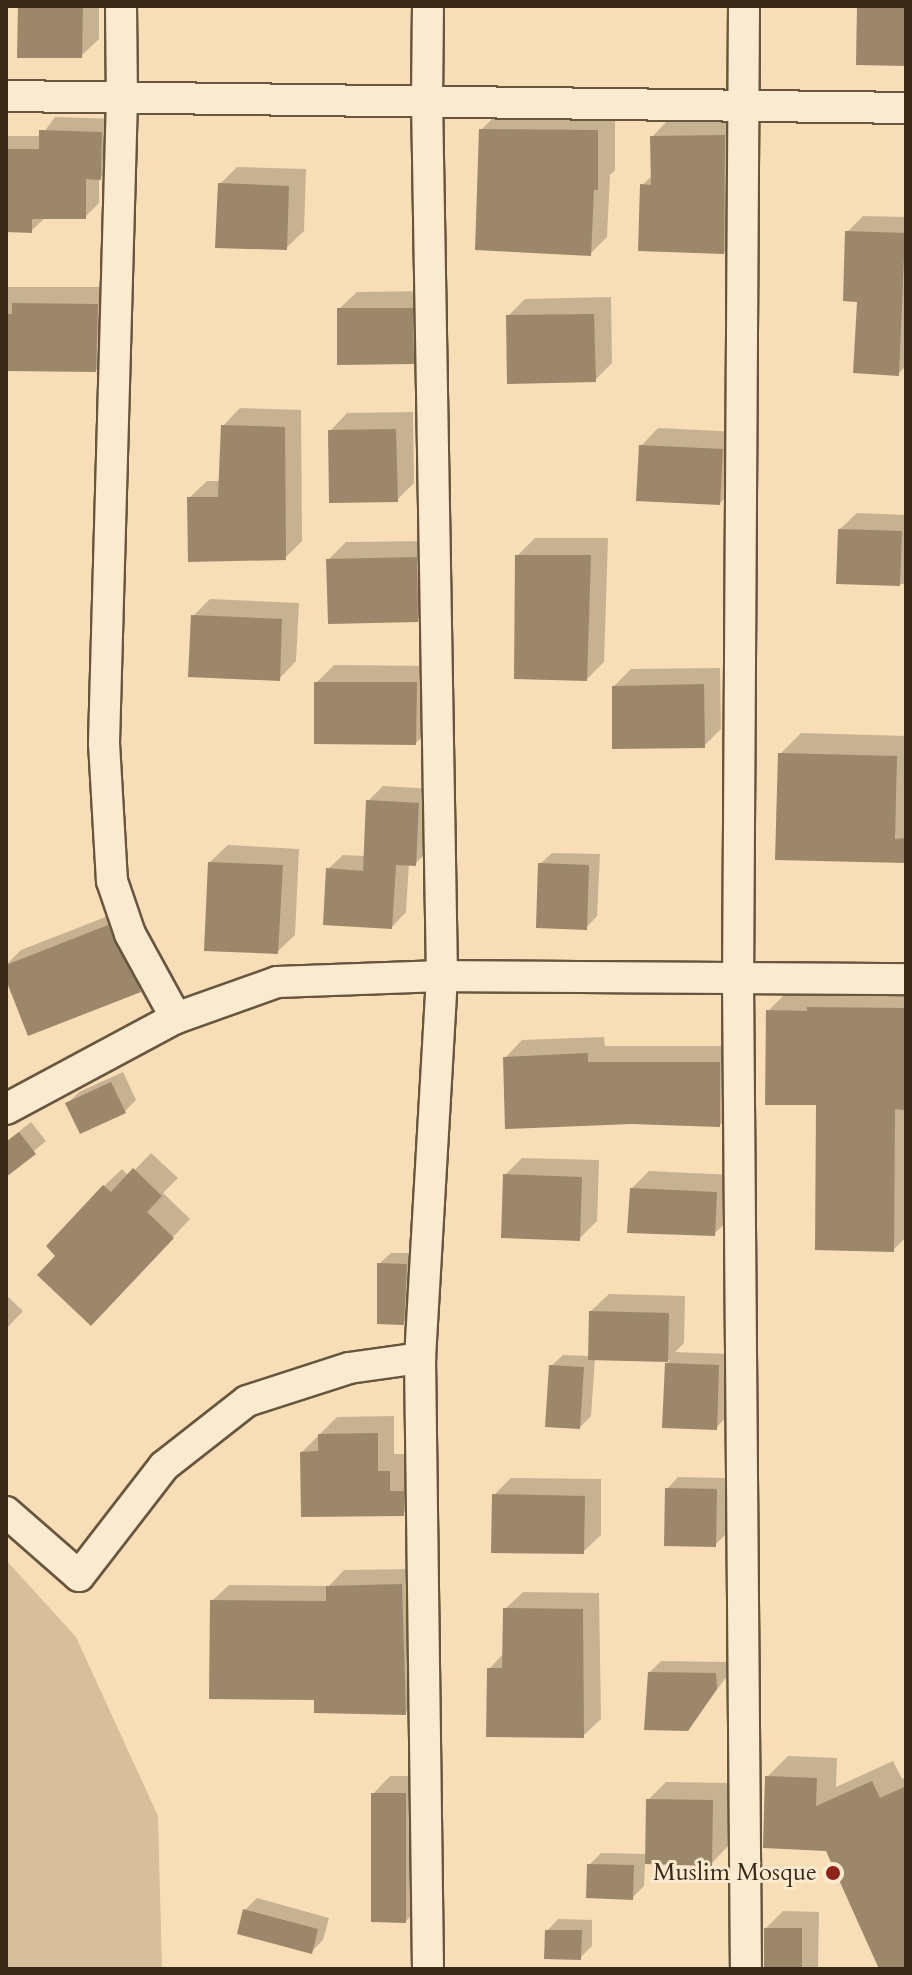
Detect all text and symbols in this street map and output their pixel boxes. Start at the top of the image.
place label: Muslim Mosque [653,1859,817,1887]
marker: Muslim Mosque [824,1864,842,1882]

